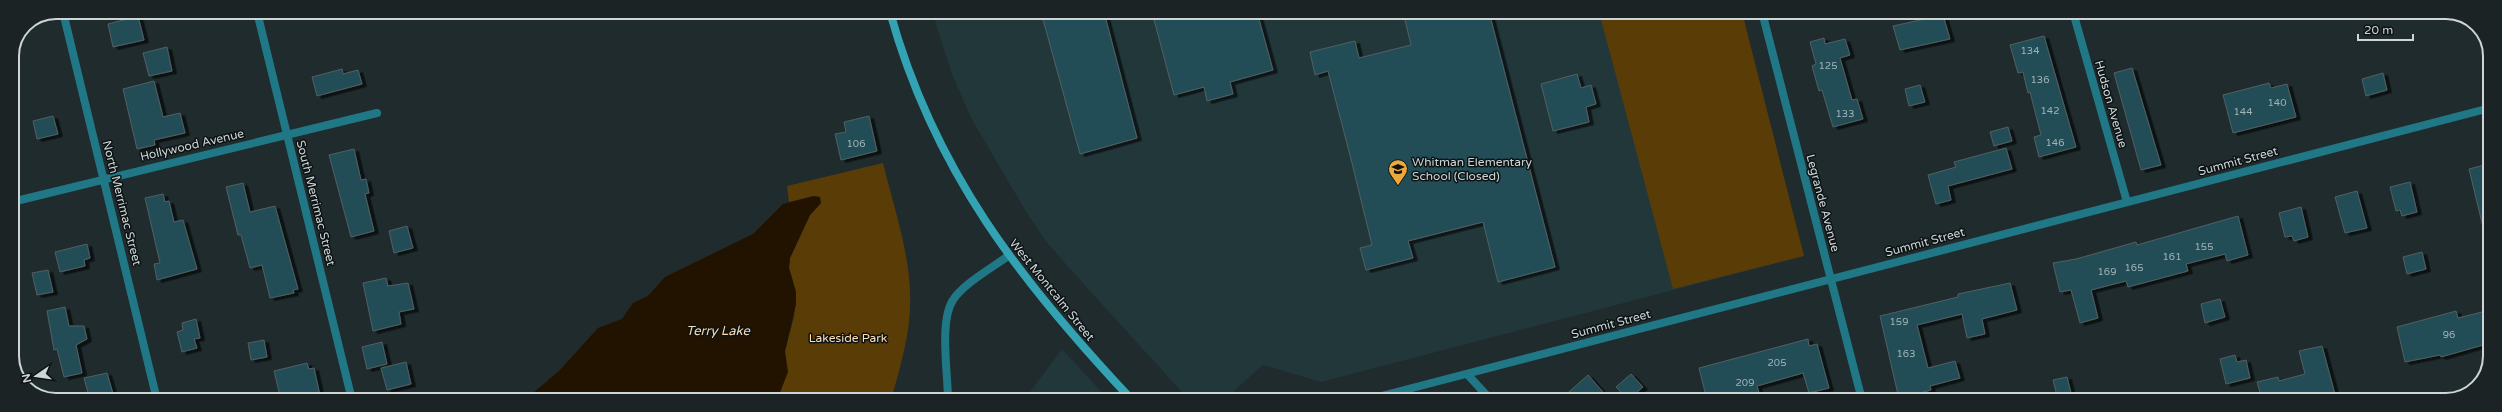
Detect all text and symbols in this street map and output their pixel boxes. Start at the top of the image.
scale bar [2358,16,2413,42]
text: 20 m [2364,23,2393,37]
house number: 134 [2021,45,2039,57]
street label: Hudson Avenue [2092,59,2130,149]
house number: 125 [1819,60,1837,72]
house number: 136 [2031,74,2049,86]
house number: 140 [2268,97,2286,109]
house number: 142 [2041,105,2059,117]
house number: 144 [2234,106,2252,118]
house number: 133 [1836,108,1854,120]
street label: Hollywood Avenue [139,126,246,164]
house number: 146 [2046,137,2064,149]
house number: 106 [847,138,865,150]
street label: North Merrimac Street [100,139,144,267]
street label: South Merrimac Street [294,139,338,268]
street label: Summit Street [2197,144,2280,178]
street label: Legrande Avenue [1803,153,1843,253]
place label: Whitman Elementary School (Closed) [1412,155,1533,183]
school or university icon: Whitman Elementary School (Closed) [1387,158,1409,186]
street label: Summit Street [1884,225,1967,259]
street label: West Montcalm Street [1007,236,1098,344]
house number: 155 [2195,241,2213,253]
house number: 161 [2163,251,2181,263]
house number: 165 [2125,262,2143,274]
house number: 169 [2098,266,2116,278]
street label: Summit Street [1570,307,1653,341]
house number: 159 [1890,316,1908,328]
water label: Terry Lake [686,323,751,339]
house number: 96 [2443,329,2455,341]
park label: Lakeside Park [809,331,888,345]
house number: 163 [1897,348,1915,360]
north arrow [16,356,56,396]
house number: 205 [1768,357,1786,369]
text: N [19,372,34,384]
house number: 209 [1736,377,1754,389]

